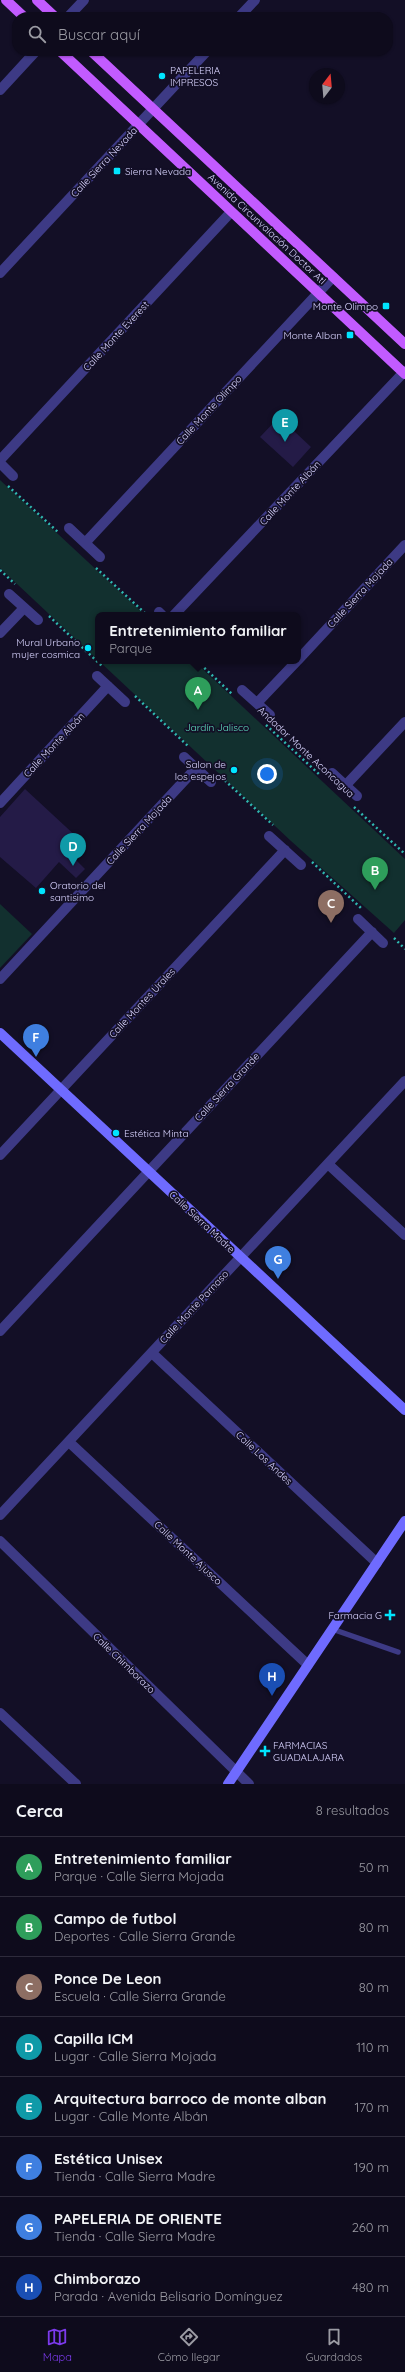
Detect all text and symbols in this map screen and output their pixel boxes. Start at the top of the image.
search box [12,12,393,56]
icon: search [26,23,48,45]
text: Buscar aquí [58,25,140,44]
place label: PAPELERIA IMPRESOS [170,64,221,89]
north arrow [309,68,345,104]
marker: PAPELERIA IMPRESOS [157,71,167,81]
street label: Calle Sierra Nevada [68,124,140,200]
place label: Sierra Nevada [125,165,191,178]
marker: Sierra Nevada [112,166,122,176]
street label: Avenida Circunvalación Doctor Atl [205,171,329,287]
street label: Calle Monte Everest [80,298,152,374]
place label: Monte Olimpo [313,300,378,313]
marker: Monte Olimpo [381,301,391,311]
place label: Monte Alban [284,329,342,342]
marker: Monte Alban [345,330,355,340]
street label: Calle Monte Olimpo [173,372,245,448]
pin: E [272,409,298,442]
street label: Calle Monte Albán [257,458,323,528]
street label: Calle Sierra Mojada [324,555,396,631]
popup [95,612,301,664]
text: Entretenimiento familiar [109,621,287,640]
place label: Mural Urbano mujer cosmica [12,636,80,661]
text: Parque [109,640,152,656]
marker: Mural Urbano mujer cosmica [83,643,93,653]
pin: A [185,677,211,710]
street label: Andador Monte Aconcagua [255,704,357,800]
street label: Calle Monte Albán [21,710,87,780]
park label: Jardín Jalisco [185,721,249,734]
place label: Salon de los espejos [175,758,226,783]
your location [257,764,277,784]
marker: Salon de los espejos [229,765,239,775]
street label: Calle Sierra Mojada [103,792,175,868]
pin: D [60,833,86,866]
pin: B [362,857,388,890]
place label: Oratorio del santisimo [50,879,106,904]
marker: Oratorio del santisimo [37,886,47,896]
pin: C [318,890,344,923]
street label: Calle Montes Urales [106,965,178,1041]
pin: F [23,1024,49,1057]
street label: Calle Sierra Grande [192,1050,263,1124]
place label: Estética Minta [124,1127,189,1140]
marker: Estética Minta [111,1128,121,1138]
street label: Calle Sierra Madre [167,1188,238,1256]
pin: G [265,1246,291,1279]
street label: Calle Monte Parnaso [157,1268,231,1346]
street label: Calle Los Andes [233,1428,295,1488]
street label: Calle Monte Ajusco [151,1518,225,1588]
place label: Farmacia G [328,1609,382,1622]
marker: Farmacia G [385,1610,395,1620]
street label: Calle Chimborazo [90,1630,158,1696]
pin: H [259,1663,285,1696]
place label: FARMACIAS GUADALAJARA [273,1739,345,1764]
marker: FARMACIAS GUADALAJARA [260,1746,270,1756]
text: Cerca [16,1800,63,1821]
text: 8 resultados [316,1802,389,1818]
text: Entretenimiento familiar [54,1849,232,1868]
text: A [25,1859,33,1875]
text: 50 m [359,1859,389,1875]
text: Parque · Calle Sierra Mojada [54,1868,224,1884]
text: Campo de futbol [54,1909,176,1928]
text: B [25,1919,33,1935]
text: 80 m [359,1919,389,1935]
text: Deportes · Calle Sierra Grande [54,1928,235,1944]
text: Ponce De Leon [54,1969,162,1988]
text: C [25,1979,33,1995]
text: 80 m [359,1979,389,1995]
text: Escuela · Calle Sierra Grande [54,1988,226,2004]
text: Capilla ICM [54,2029,133,2048]
text: D [24,2039,34,2055]
text: 110 m [356,2039,389,2055]
text: Lugar · Calle Sierra Mojada [54,2048,216,2064]
text: Arquitectura barroco de monte alban [54,2089,326,2108]
text: E [25,2099,33,2115]
text: 170 m [354,2099,389,2115]
text: Lugar · Calle Monte Albán [54,2108,208,2124]
text: Estética Unisex [54,2149,162,2168]
text: F [25,2159,33,2175]
text: 190 m [354,2159,389,2175]
text: Tienda · Calle Sierra Madre [54,2168,215,2184]
text: PAPELERIA DE ORIENTE [54,2209,222,2228]
text: G [24,2219,34,2235]
text: 260 m [352,2219,389,2235]
text: Tienda · Calle Sierra Madre [54,2228,215,2244]
text: Chimborazo [54,2269,141,2288]
text: H [24,2279,34,2295]
text: 480 m [352,2279,389,2295]
text: Parada · Avenida Belisario Domínguez [54,2288,283,2304]
tab: Mapa [43,2326,72,2364]
tab: Cómo llegar [158,2326,220,2364]
tab: Guardados [306,2326,362,2364]

